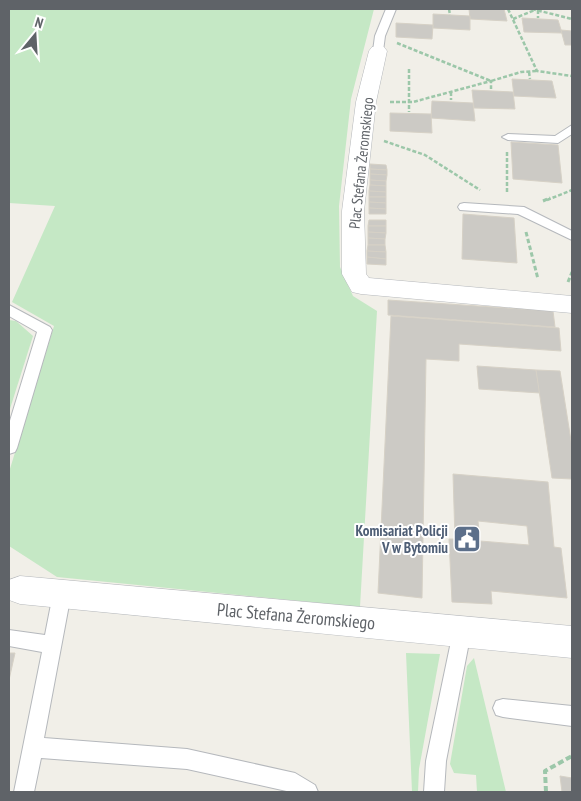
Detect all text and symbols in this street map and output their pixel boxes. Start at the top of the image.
north arrow [10,10,60,60]
text: N [33,13,45,32]
street label: Plac Stefana Żeromskiego [345,96,377,230]
place label: Komisariat Policji V w Bytomiu [356,521,448,557]
public building icon: Komisariat Policji V w Bytomiu [452,524,482,554]
street label: Plac Stefana Żeromskiego [216,598,376,634]

